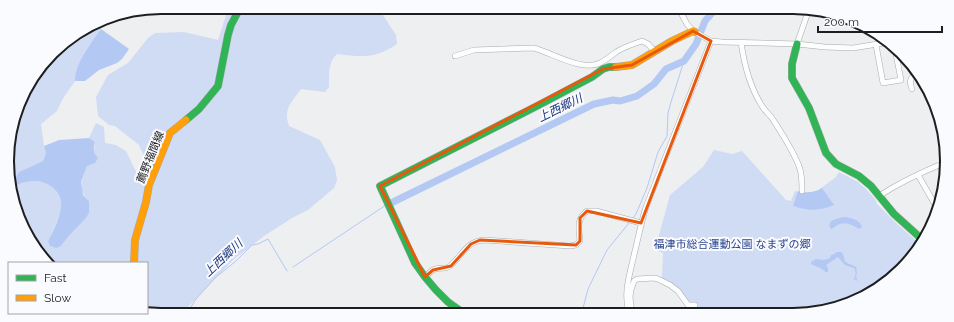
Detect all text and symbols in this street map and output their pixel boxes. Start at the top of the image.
scale bar [818,8,942,34]
text: 200 m [824,15,859,29]
water label: 上西郷川 [535,90,586,125]
street label: 薦野福間線 [134,129,167,185]
water label: 上西郷川 [201,235,247,279]
park label: 福津市総合運動公園 なまずの郷 [654,238,810,251]
legend [8,262,148,314]
text: Fast [44,271,67,285]
text: Slow [44,291,71,305]

